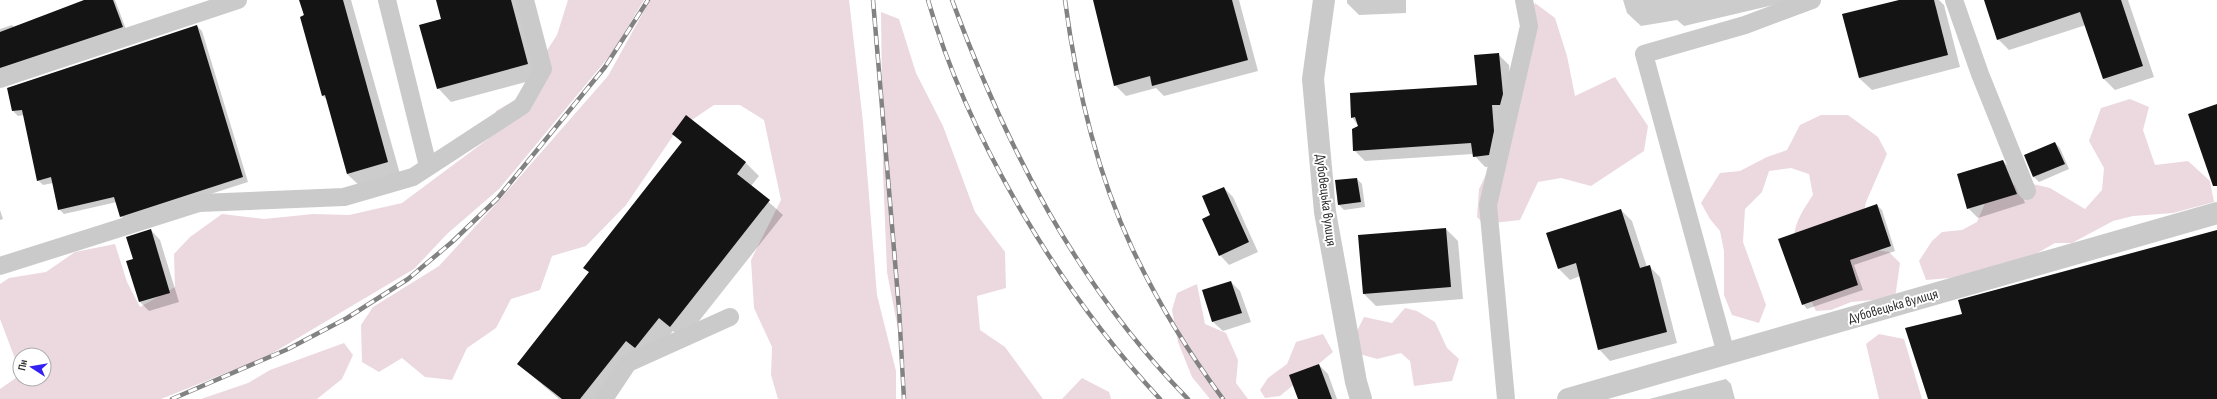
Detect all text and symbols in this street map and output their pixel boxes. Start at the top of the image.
street label: Дубовецька вулиця [1312,153,1340,247]
street label: Дубовецька вулиця [1846,285,1940,327]
north arrow [12,347,52,387]
text: Пн [15,358,30,372]

